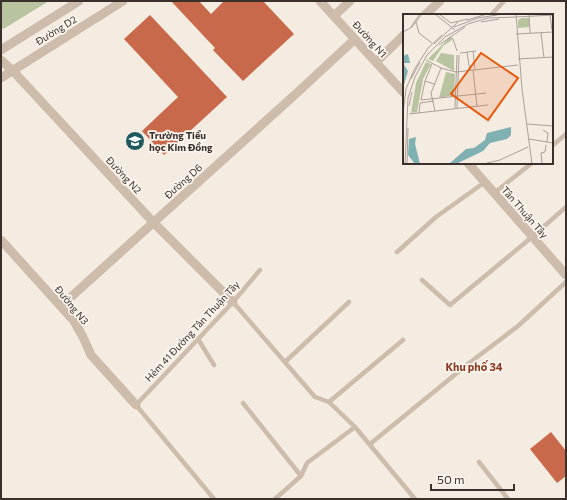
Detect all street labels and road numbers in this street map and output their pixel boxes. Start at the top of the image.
street label: Đường D2 [32,12,79,48]
street label: Đường N1 [350,18,389,60]
street label: Đường N2 [103,153,144,196]
street label: Đường D6 [161,161,204,202]
street label: Tân Thuận Tây [499,184,551,240]
street label: Hẻm 41 Đường Tân Thuận Tây [142,278,242,384]
street label: Đường N3 [52,282,91,327]

